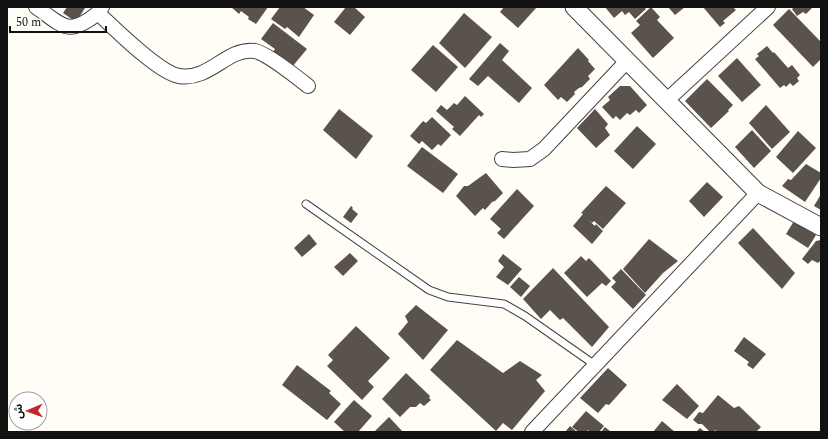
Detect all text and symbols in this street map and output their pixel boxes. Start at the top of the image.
scale bar [10,8,106,34]
text: 50 m [16,13,41,32]
north arrow [8,391,48,431]
text: ش [10,404,27,419]

